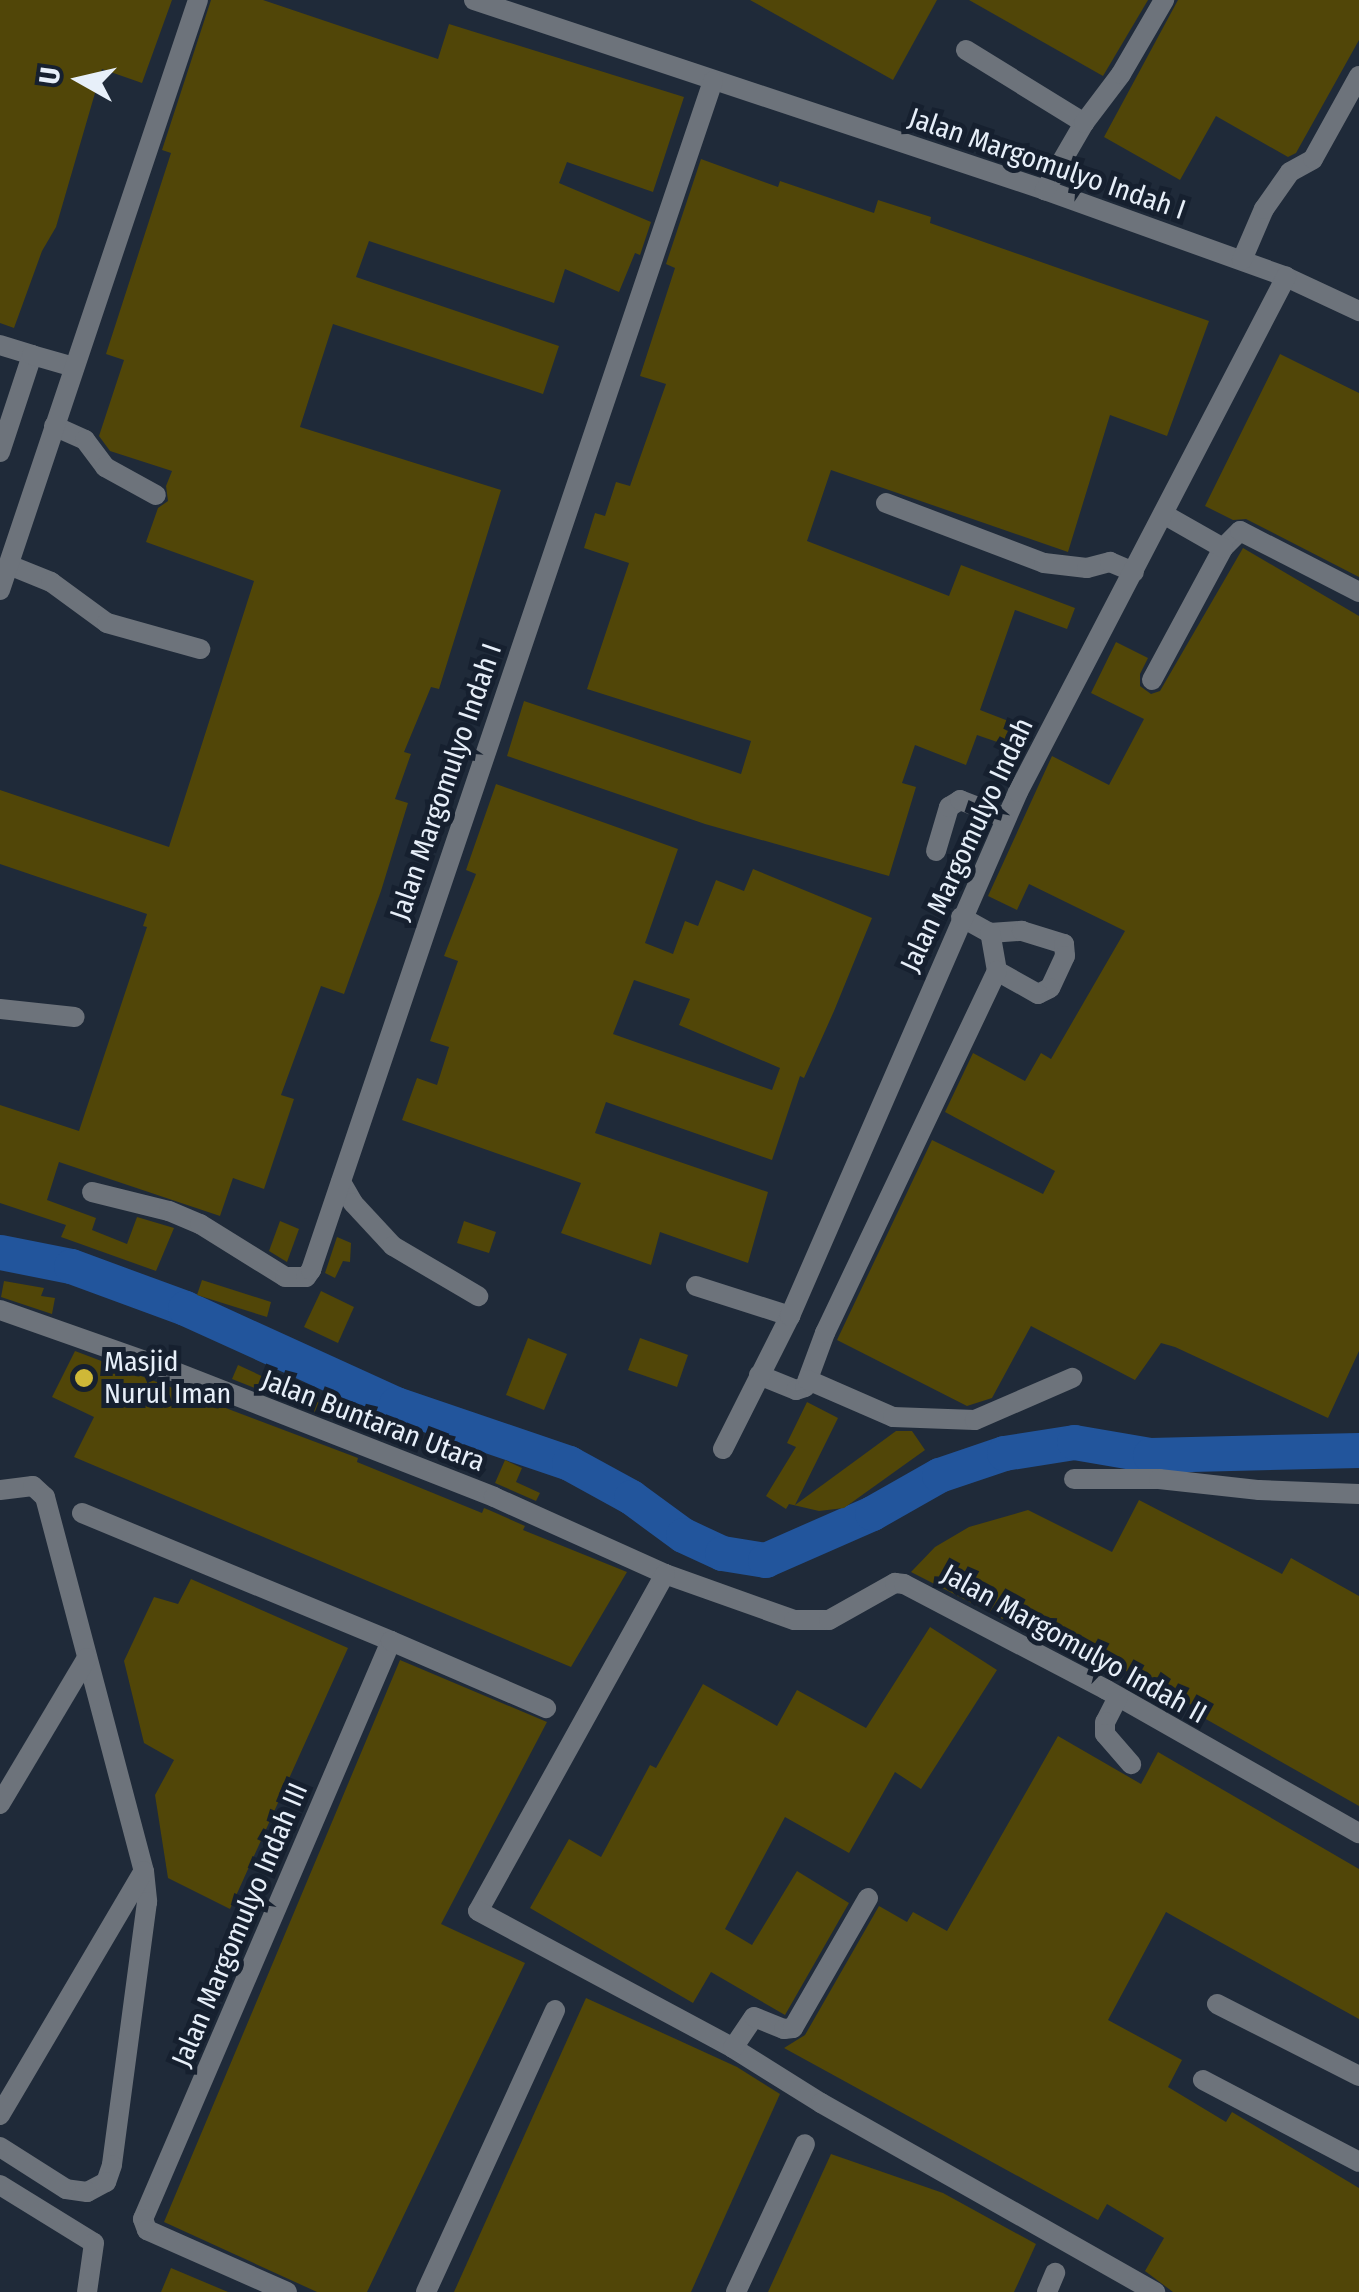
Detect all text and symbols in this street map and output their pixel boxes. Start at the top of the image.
north arrow [30,30,130,130]
text: U [32,65,67,86]
street label: Jalan Margomulyo Indah I [904,101,1190,227]
street label: Jalan Margomulyo Indah I [383,639,509,925]
street label: Jalan Margomulyo Indah [893,713,1041,977]
place label: Masjid Nurul Iman [104,1345,231,1411]
street label: Jalan Buntaran Utara [257,1363,489,1479]
marker: Masjid Nurul Iman [73,1367,95,1389]
street label: Jalan Margomulyo Indah II [936,1557,1212,1731]
street label: Jalan Margomulyo Indah III [165,1778,315,2072]

